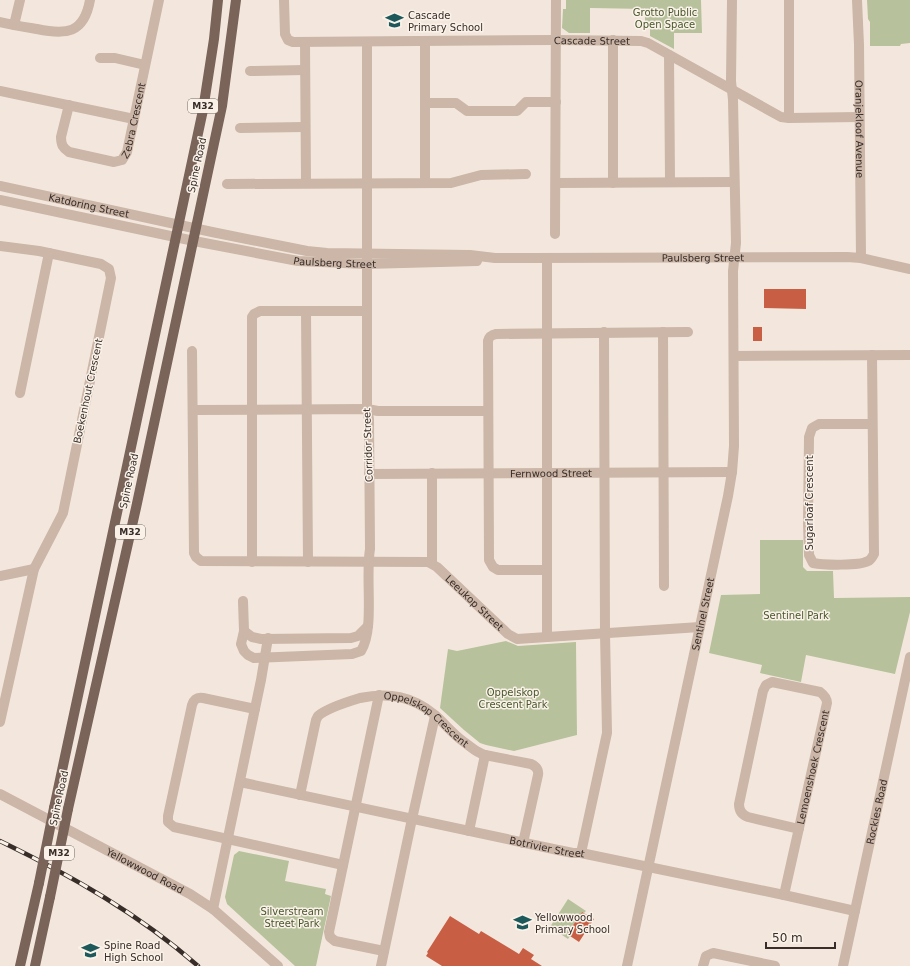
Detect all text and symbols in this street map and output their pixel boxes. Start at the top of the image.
park label: Grotto Public Open Space [633,7,697,30]
place label: Cascade Primary School [408,10,483,33]
school or university icon: Cascade Primary School [385,11,405,31]
street label: Cascade Street [554,34,630,46]
street label: Oranjekloof Avenue [854,80,866,178]
street label: Zebra Crescent [119,82,147,160]
road number: M32 [188,99,218,113]
street label: Spine Road [186,136,208,194]
street label: Katdoring Street [48,191,130,219]
street label: Paulsberg Street [662,252,744,263]
street label: Paulsberg Street [293,255,376,270]
street label: Boekenhout Crescent [71,337,105,445]
street label: Corridor Street [361,408,375,482]
street label: Spine Road [118,452,140,510]
street label: Sugarloaf Crescent [804,455,815,551]
street label: Fernwood Street [510,467,592,479]
road number: M32 [115,525,145,539]
street label: Leeukop Street [443,573,506,633]
street label: Sentinel Street [689,576,716,652]
park label: Sentinel Park [763,610,829,621]
park label: Oppelskop Crescent Park [479,687,548,710]
street label: Oppelskop Crescent [383,690,471,749]
street label: Lemoenshoek Crescent [794,709,831,825]
street label: Spine Road [48,769,70,827]
street label: Rockies Road [864,778,889,845]
street label: Botrivier Street [509,834,586,859]
street label: Yellowwood Road [104,845,186,895]
road number: M32 [44,846,74,860]
park label: Silverstream Street Park [260,906,324,929]
place label: Yellowwood Primary School [534,912,610,935]
school or university icon: Yellowwood Primary School [512,913,532,933]
scale bar [766,924,835,950]
text: 50 m [772,931,803,945]
place label: Spine Road High School [104,940,163,963]
school or university icon: Spine Road High School [81,941,101,961]

